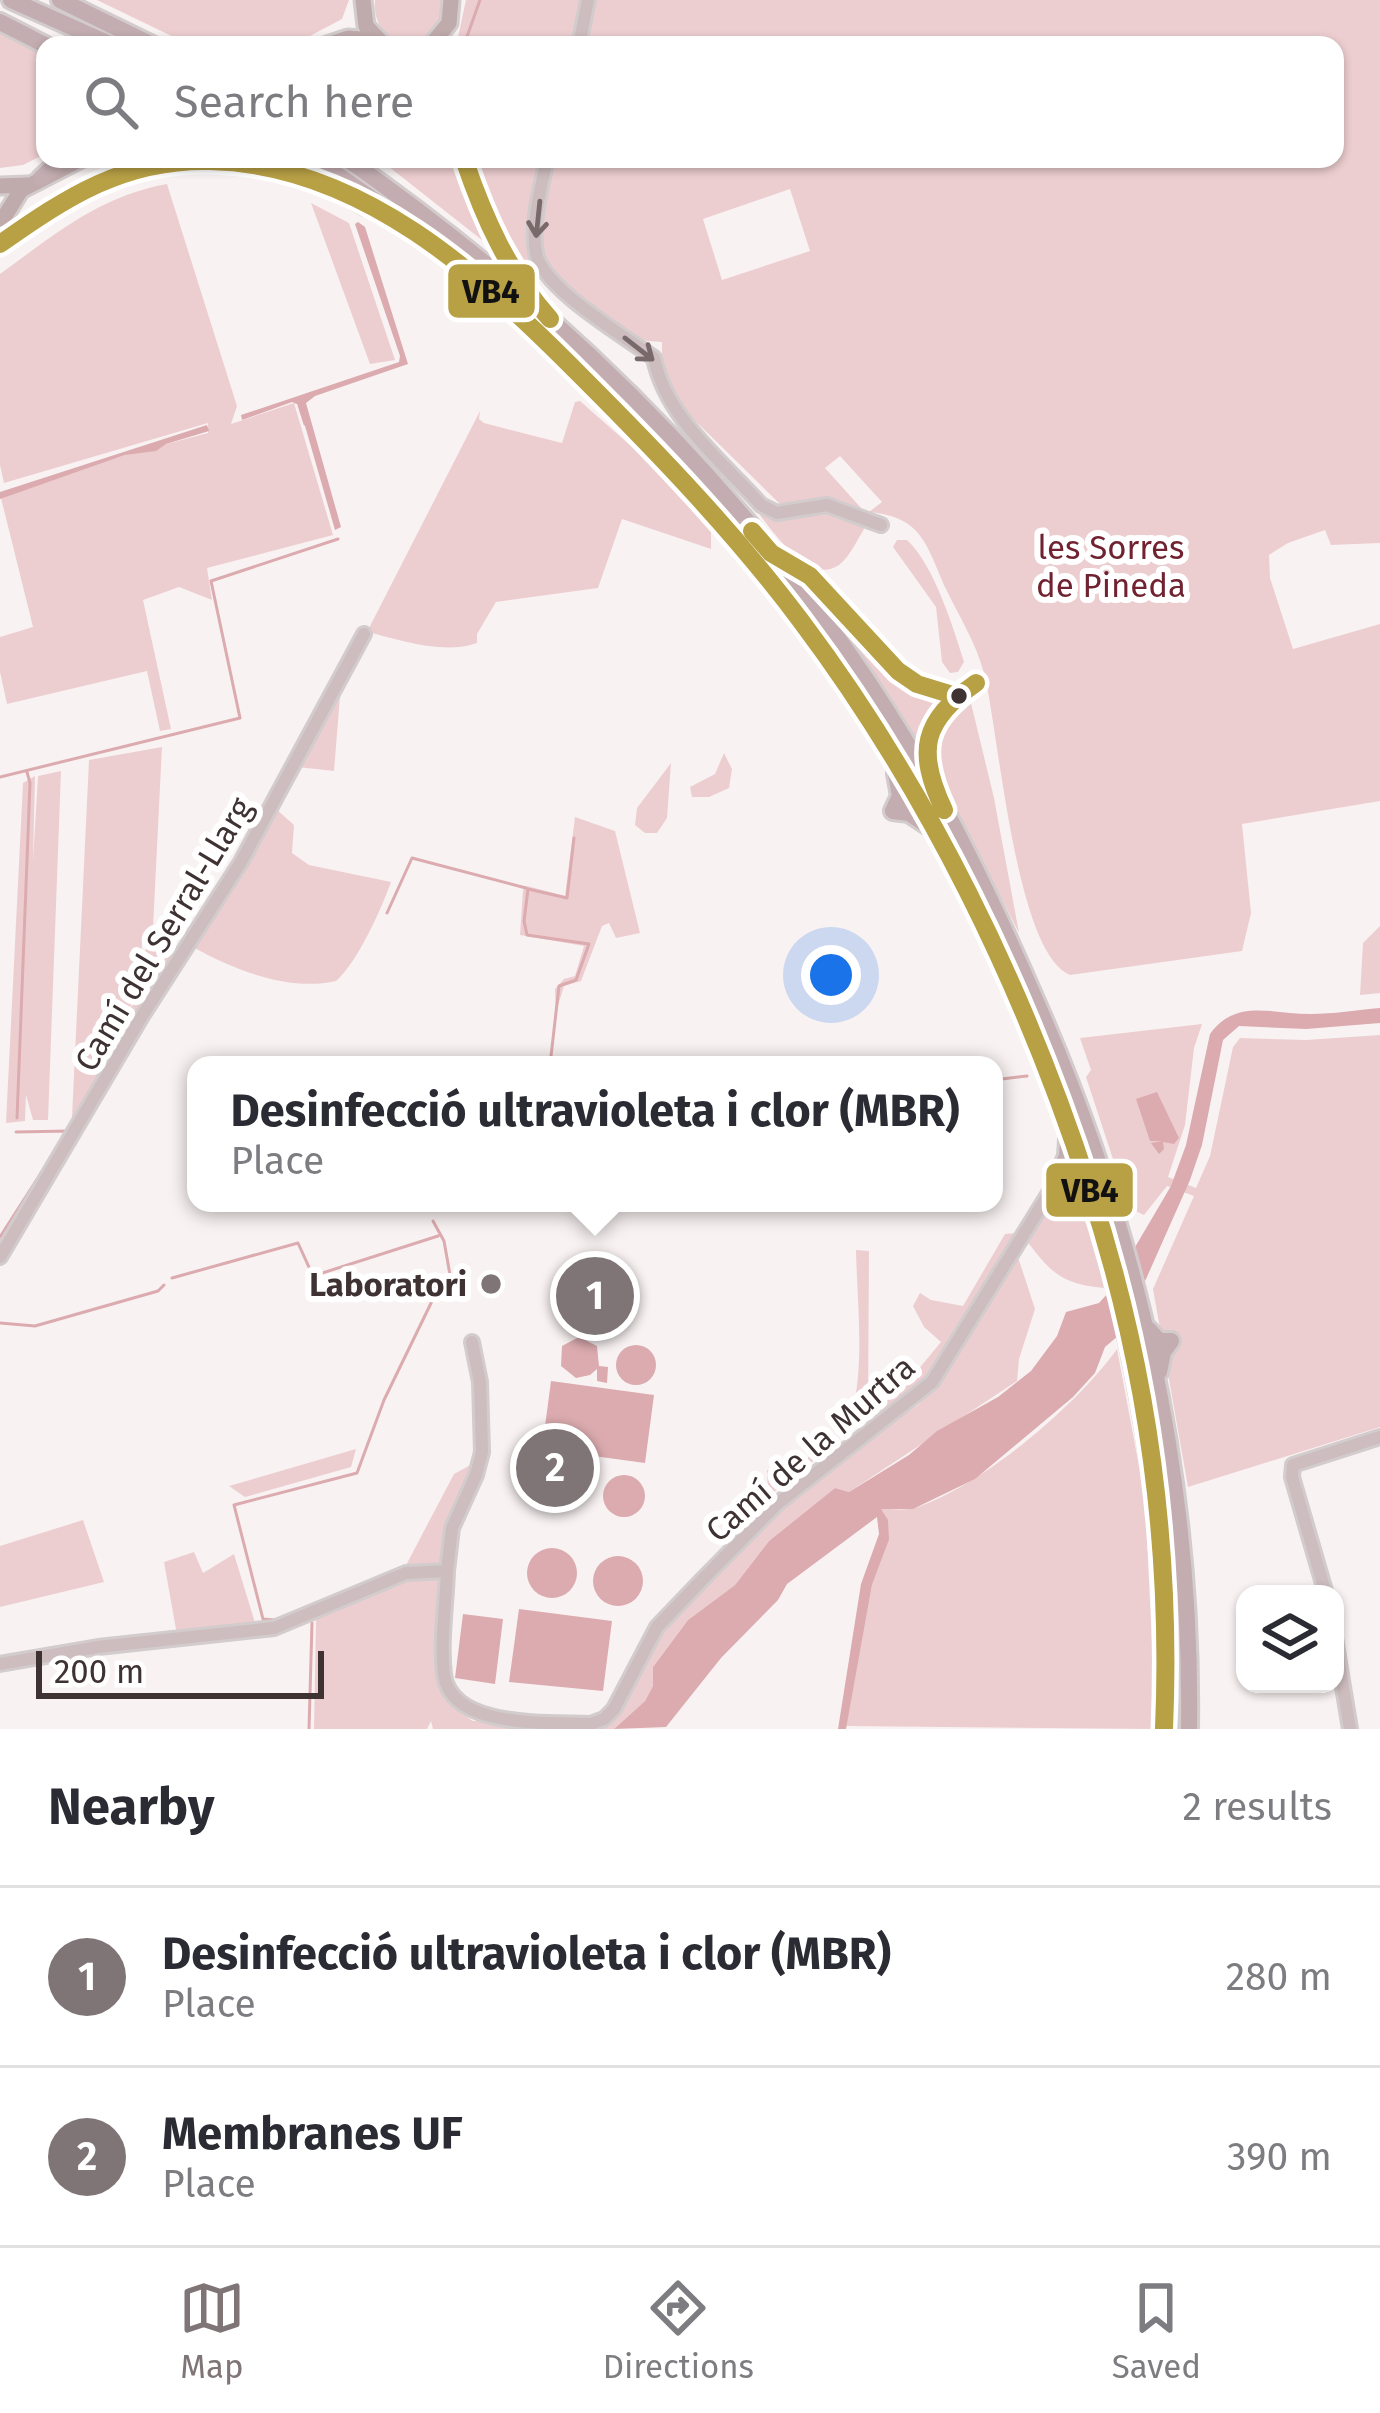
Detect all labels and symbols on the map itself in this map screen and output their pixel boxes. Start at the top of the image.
one-way arrow [526,199,549,238]
line badge: VB4 [446,262,537,320]
text: VB4 [461,272,520,312]
one-way arrow [622,336,654,362]
park label: les Sorres de Pineda [1036,528,1186,606]
unlabelled marker [948,685,970,707]
street label: Camí del Serral-Llarg [66,790,262,1079]
your location [801,945,861,1005]
line badge: VB4 [1044,1161,1135,1219]
text: VB4 [1060,1171,1119,1211]
pin: 1 [556,1251,634,1341]
place label: Laboratori [309,1265,467,1305]
marker: Laboratori [478,1271,504,1297]
street label: Camí de la Murtra [698,1347,923,1551]
pin: 2 [516,1423,594,1513]
scale bar [36,1645,324,1698]

